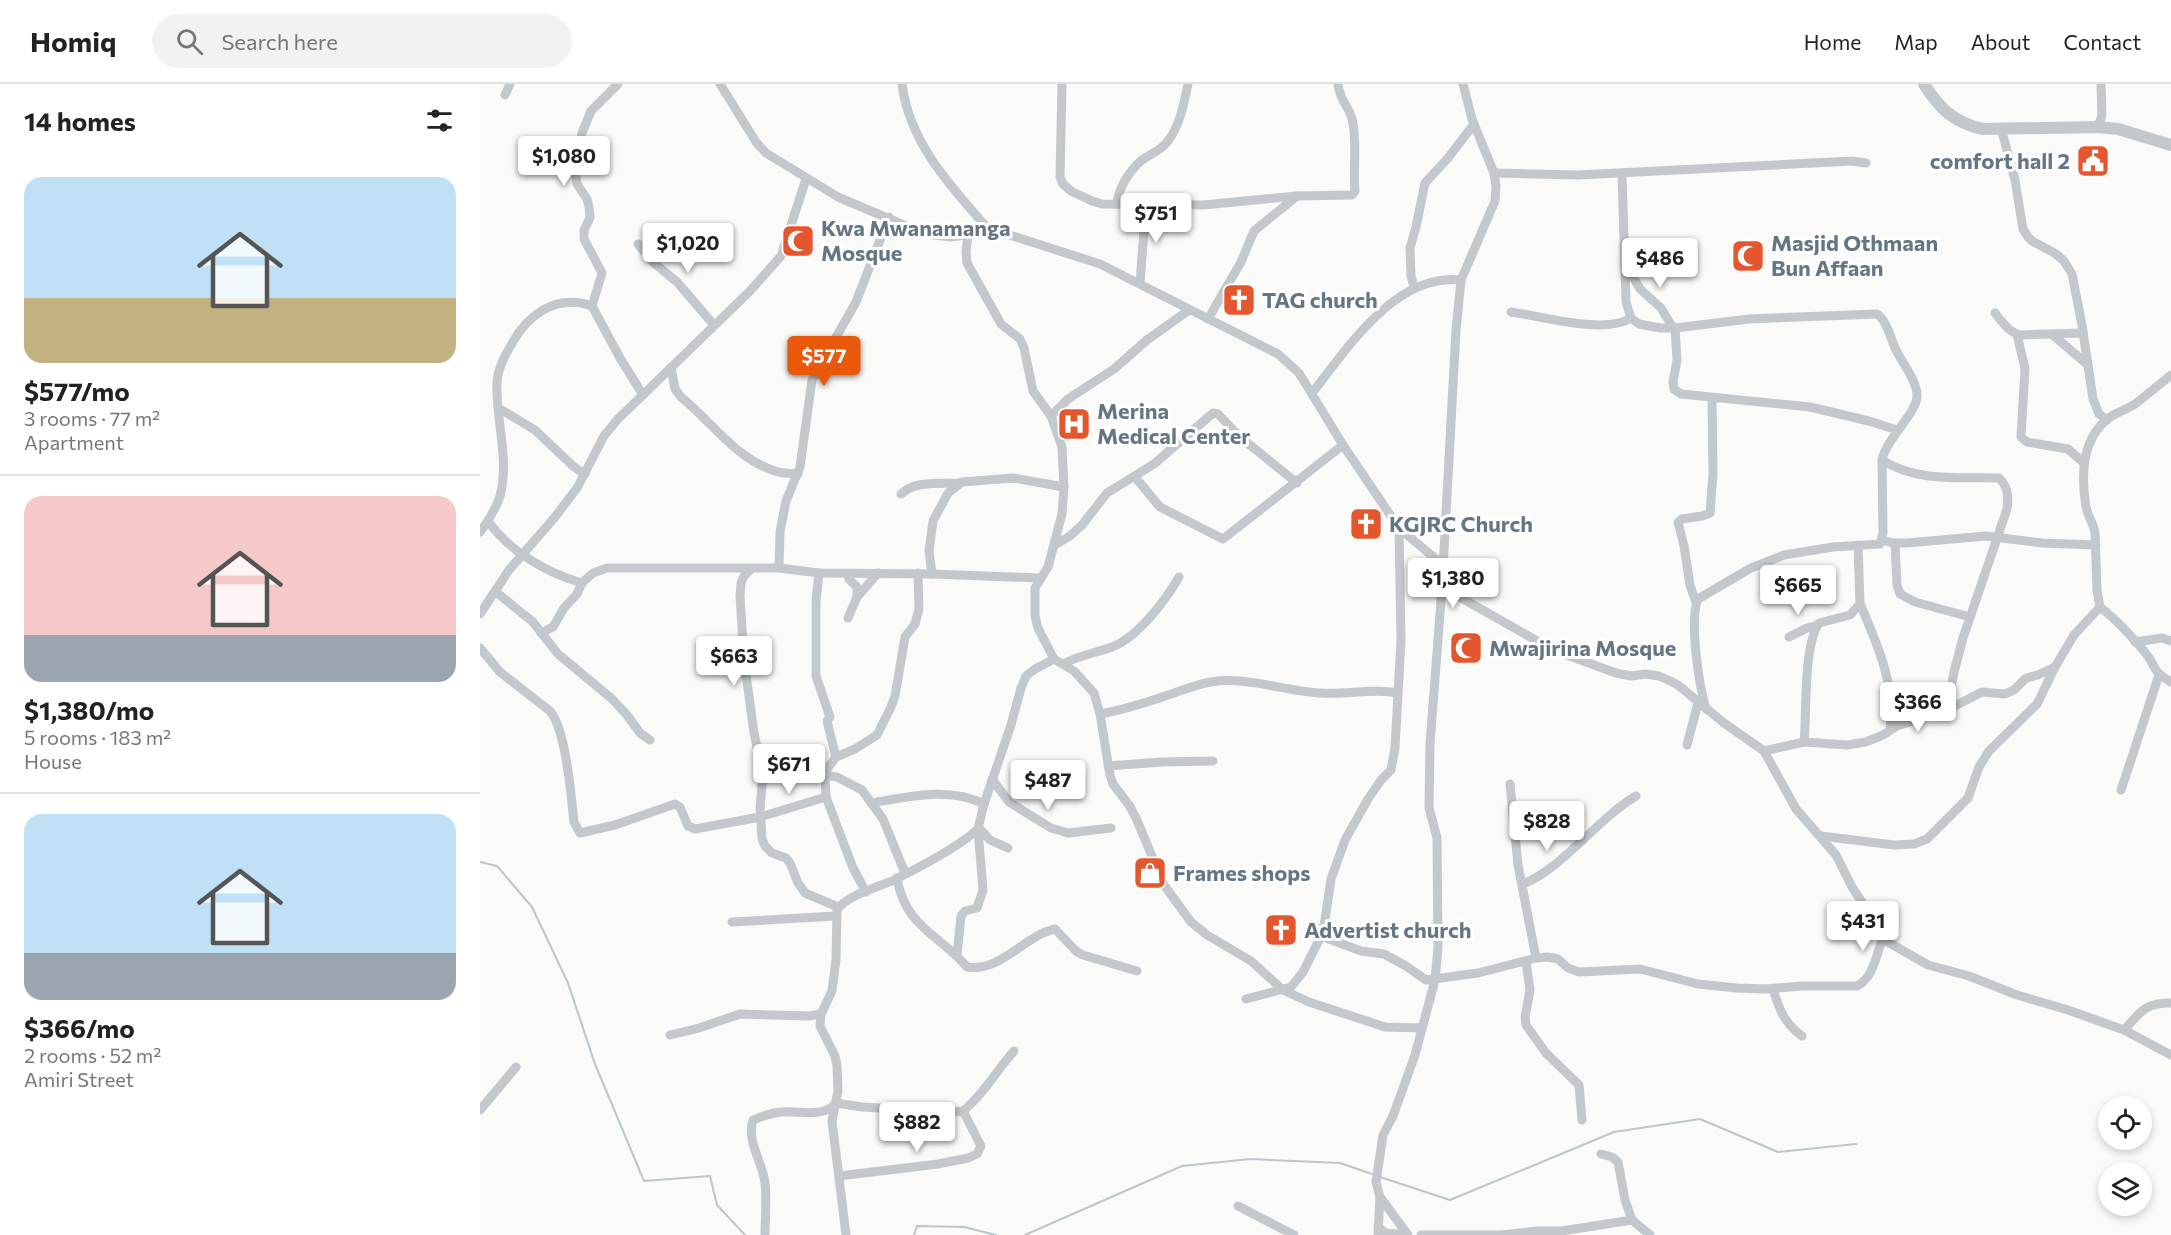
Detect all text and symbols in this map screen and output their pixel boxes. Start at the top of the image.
search box [152,14,572,68]
text: Homiq [30,24,116,58]
icon: search [173,25,206,58]
text: Search here [221,28,338,55]
text: Home [1804,29,1861,54]
text: Map [1894,29,1938,54]
text: About [1971,29,2030,54]
text: Contact [2063,29,2141,54]
icon: filters [423,104,456,137]
text: 14 homes [24,105,136,136]
pin: $1,080 [515,136,613,187]
text: $1,080 [532,143,596,167]
public building icon: comfort hall 2 [2075,143,2111,179]
place label: comfort hall 2 [1930,147,2070,174]
pin: $751 [1120,193,1192,244]
text: $751 [1134,200,1178,224]
place label: Kwa Mwanamanga Mosque [821,214,1011,266]
icon: home [186,216,294,324]
pin: $1,020 [639,223,737,274]
mosque icon: Kwa Mwanamanga Mosque [780,223,816,259]
place label: Masjid Othmaan Bun Affaan [1771,229,1938,281]
text: $1,020 [657,230,719,254]
pin: $486 [1624,238,1696,289]
mosque icon: Masjid Othmaan Bun Affaan [1730,238,1766,274]
text: $486 [1636,245,1684,269]
church icon: TAG church [1221,282,1257,318]
place label: TAG church [1262,286,1378,313]
pin: $577 [788,336,860,387]
text: $577 [801,343,847,367]
text: $577/mo [24,375,130,406]
place label: Merina Medical Center [1097,397,1250,449]
text: 3 rooms · 77 m² [24,406,160,430]
hospital icon: Merina Medical Center [1056,406,1092,442]
text: Apartment [24,430,124,454]
church icon: KGJRC Church [1348,506,1384,542]
place label: KGJRC Church [1389,510,1533,537]
icon: home [186,535,294,643]
pin: $1,380 [1404,558,1502,609]
text: $1,380 [1422,565,1484,589]
pin: $665 [1762,565,1834,616]
text: $665 [1774,572,1822,596]
mosque icon: Mwajirina Mosque [1448,630,1484,666]
place label: Mwajirina Mosque [1489,634,1676,661]
pin: $663 [698,636,770,687]
text: $663 [710,643,758,667]
pin: $366 [1882,682,1954,733]
text: $366 [1894,689,1942,713]
text: $1,380/mo [24,694,154,725]
text: 5 rooms · 183 m² [24,725,171,749]
pin: $671 [753,744,825,795]
text: House [24,749,82,773]
text: $671 [767,751,811,775]
pin: $487 [1012,760,1084,811]
text: $487 [1025,767,1071,791]
pin: $828 [1511,801,1583,852]
text: $828 [1523,808,1571,832]
icon: home [186,853,294,961]
shop icon: Frames shops [1132,855,1168,891]
place label: Frames shops [1173,859,1310,886]
pin: $431 [1827,901,1899,952]
text: $431 [1841,908,1885,932]
church icon: Advertist church [1263,912,1299,948]
place label: Advertist church [1304,916,1471,943]
text: $366/mo [24,1012,135,1043]
text: 2 rooms · 52 m² [24,1043,161,1067]
text: Amiri Street [24,1067,134,1091]
map controls [2098,1096,2152,1216]
button: locate [2098,1096,2152,1150]
pin: $882 [881,1102,953,1153]
text: $882 [893,1109,941,1133]
button: layers [2098,1162,2152,1216]

